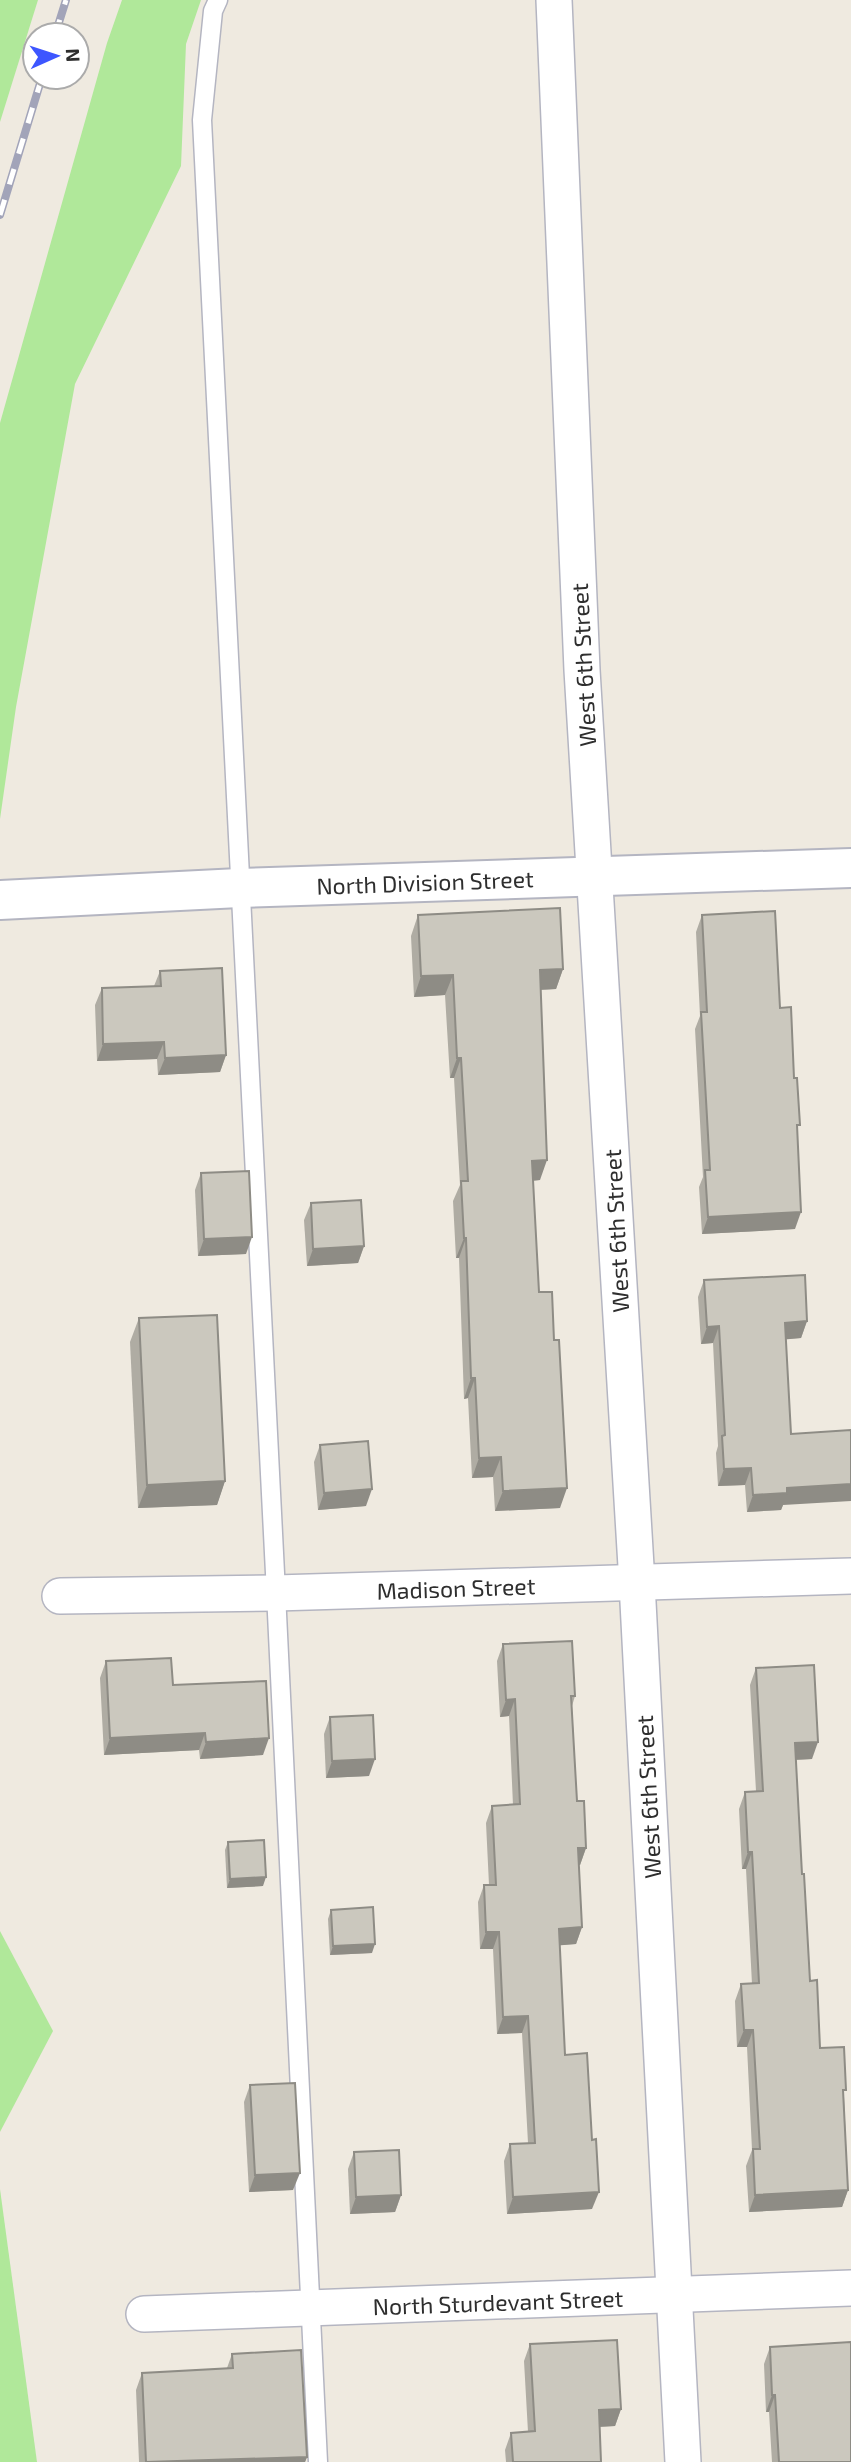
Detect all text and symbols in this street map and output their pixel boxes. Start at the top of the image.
north arrow [21,21,91,91]
text: N [62,48,85,63]
street label: West 6th Street [565,582,601,747]
street label: North Division Street [316,864,534,900]
street label: West 6th Street [598,1148,634,1313]
street label: Madison Street [376,1571,536,1605]
street label: West 6th Street [630,1714,666,1879]
street label: North Sturdevant Street [372,2284,624,2320]

